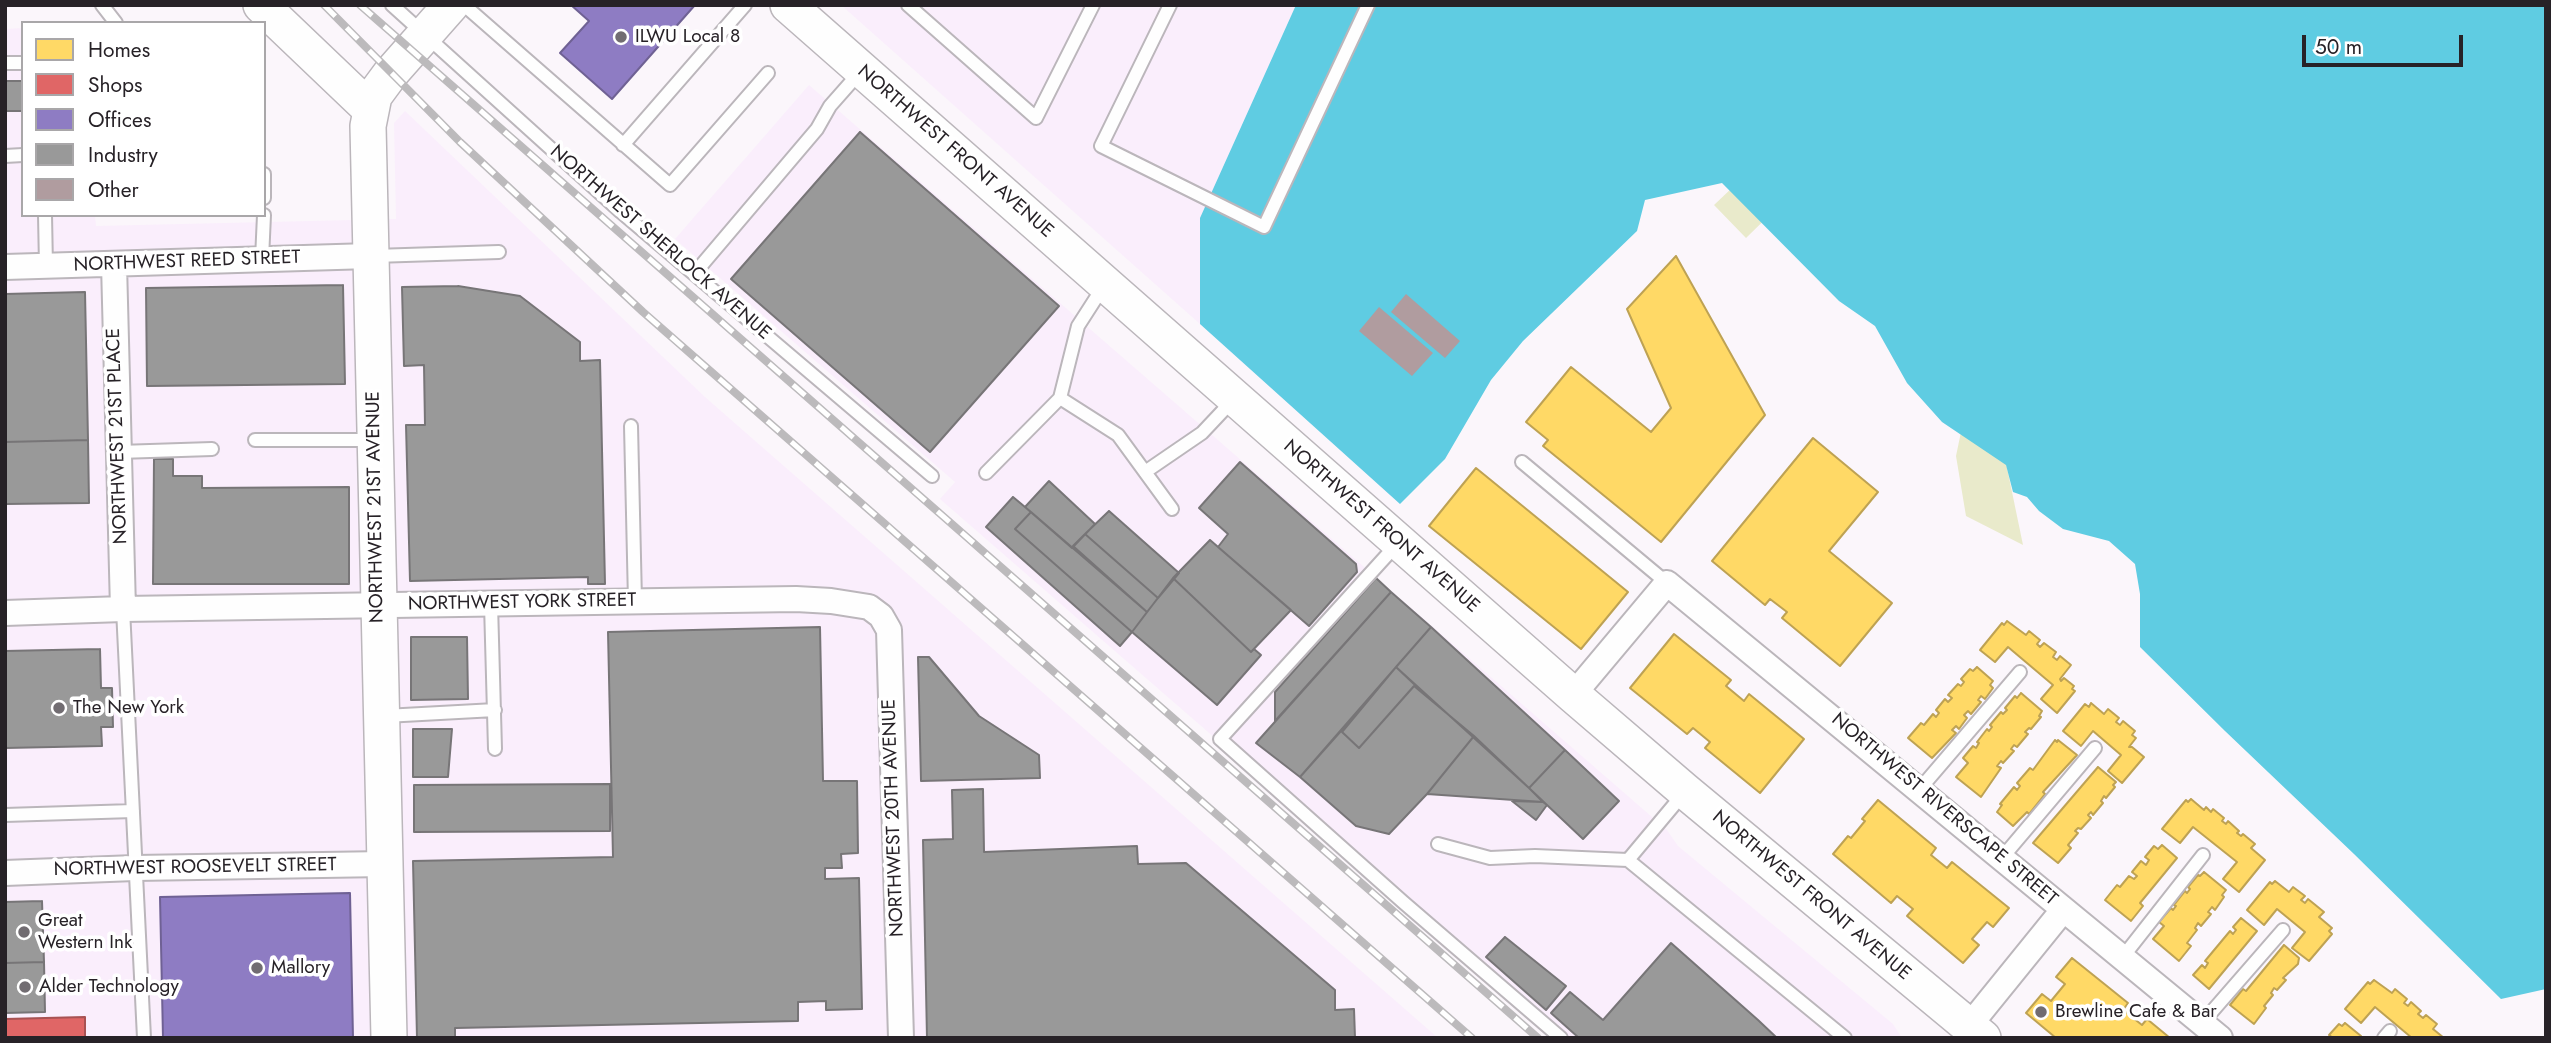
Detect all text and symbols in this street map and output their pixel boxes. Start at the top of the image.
legend [21,21,266,217]
scale bar [2306,21,2467,65]
place label: ILWU Local 8 [635,26,740,48]
marker: ILWU Local 8 [613,29,629,45]
text: 50 m [2315,32,2362,62]
text: Homes [88,35,150,65]
street label: NORTHWEST FRONT AVENUE [852,61,1058,243]
text: Shops [88,70,142,100]
text: Offices [88,105,151,135]
text: Industry [88,140,158,170]
street label: NORTHWEST SHERLOCK AVENUE [545,141,775,345]
text: Other [88,175,139,205]
street label: NORTHWEST REED STREET [73,247,301,277]
street label: NORTHWEST 21ST PLACE [103,328,133,544]
street label: NORTHWEST 21ST AVENUE [363,391,389,623]
street label: NORTHWEST FRONT AVENUE [1278,436,1484,618]
street label: NORTHWEST YORK STREET [408,590,636,616]
place label: The New York [73,697,184,719]
street label: NORTHWEST 20TH AVENUE [878,699,910,937]
marker: The New York [51,700,67,716]
street label: NORTHWEST RIVERSCAPE STREET [1826,709,2062,911]
street label: NORTHWEST FRONT AVENUE [1707,806,1915,986]
street label: NORTHWEST ROOSEVELT STREET [53,854,337,882]
place label: Great Western Ink [38,910,132,954]
marker: Great Western Ink [16,924,32,940]
place label: Mallory [271,957,330,979]
marker: Mallory [249,960,265,976]
place label: Alder Technology [39,976,179,998]
marker: Alder Technology [17,979,33,995]
place label: Brewline Cafe & Bar [2055,1001,2217,1023]
marker: Brewline Cafe & Bar [2033,1004,2049,1020]

